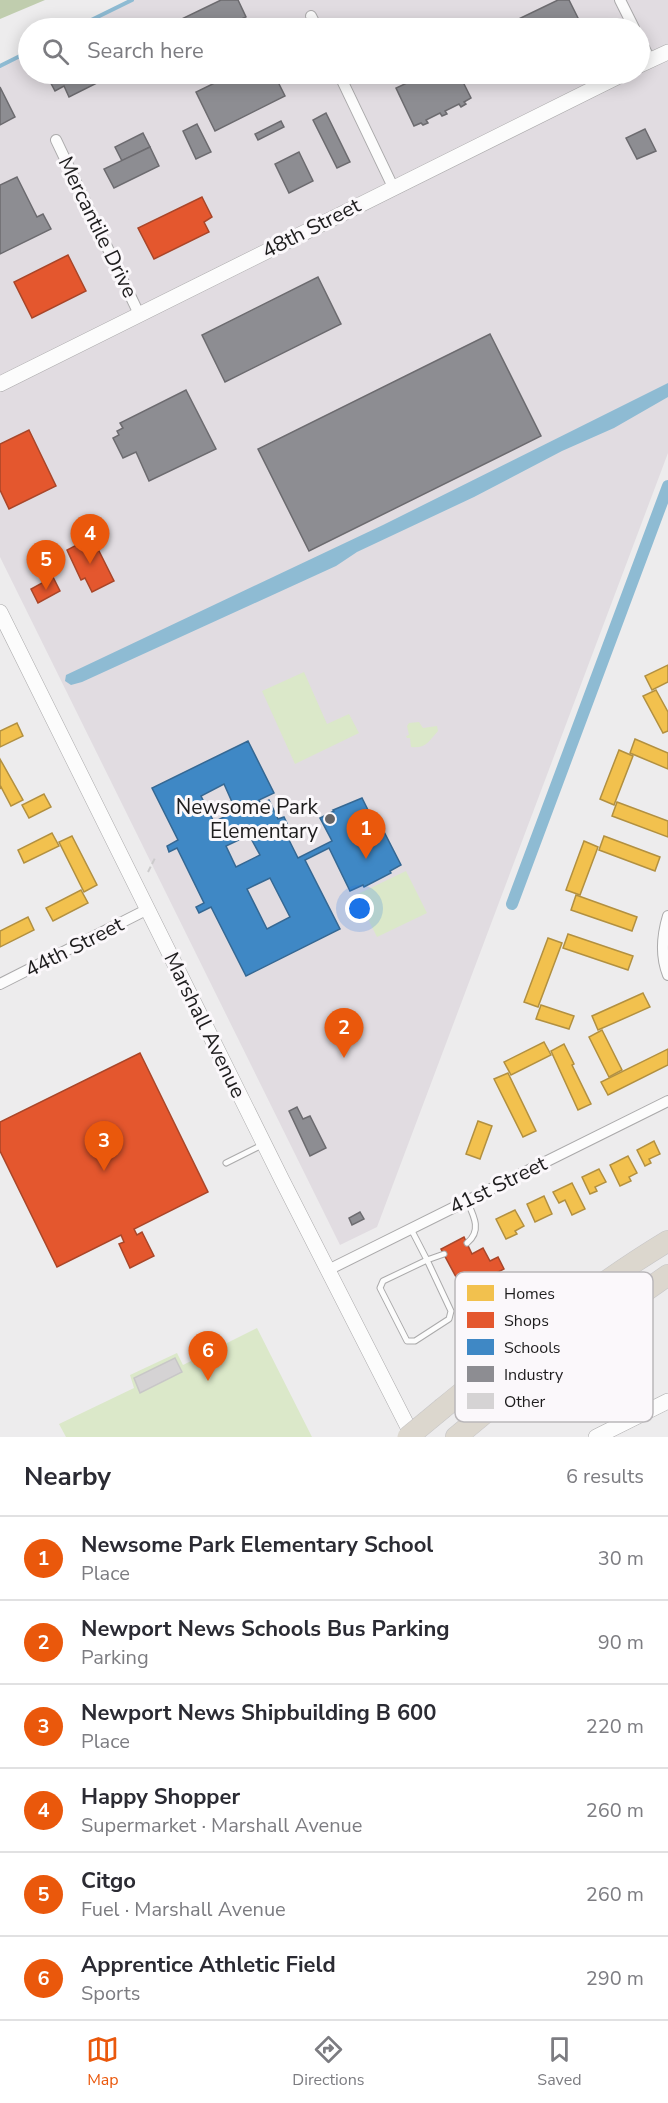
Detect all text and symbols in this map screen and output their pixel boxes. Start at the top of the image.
search box [18,18,650,84]
icon: search [39,35,72,68]
text: Search here [87,36,204,66]
street label: Mercantile Drive [52,152,144,302]
street label: 48th Street [257,191,366,265]
pin: 4 [70,514,110,564]
pin: 5 [26,540,66,590]
place label: Newsome Park Elementary [176,793,318,845]
pin: 1 [346,810,386,859]
marker: Newsome Park Elementary [323,812,337,826]
your location [345,894,374,923]
street label: 44th Street [20,910,129,984]
street label: Marshall Avenue [158,947,252,1103]
pin: 2 [324,1008,364,1058]
pin: 3 [84,1122,124,1171]
street label: 41st Street [445,1149,552,1221]
legend [455,1272,653,1422]
text: Homes [504,1283,555,1305]
text: Shops [504,1310,549,1332]
pin: 6 [188,1332,228,1381]
text: Schools [504,1337,560,1359]
text: Industry [504,1364,564,1386]
text: Other [504,1391,545,1413]
text: Nearby [24,1459,111,1494]
text: 6 results [566,1463,644,1490]
text: Newsome Park Elementary School [81,1530,433,1560]
text: 1 [38,1545,50,1572]
text: 30 m [598,1545,644,1572]
text: Place [81,1560,130,1587]
text: Newport News Schools Bus Parking [81,1614,450,1644]
text: 2 [38,1629,50,1656]
text: 90 m [598,1629,644,1656]
text: Parking [81,1644,149,1671]
text: Newport News Shipbuilding B 600 [81,1698,437,1728]
text: 3 [38,1713,50,1740]
text: 220 m [586,1713,644,1740]
text: Place [81,1728,130,1755]
text: Happy Shopper [81,1782,240,1812]
text: 4 [38,1797,50,1824]
text: 260 m [586,1797,644,1824]
text: Supermarket · Marshall Avenue [81,1812,362,1839]
text: Citgo [81,1866,136,1896]
text: 5 [38,1881,50,1908]
text: 260 m [586,1881,644,1908]
text: Fuel · Marshall Avenue [81,1896,286,1923]
text: Apprentice Athletic Field [81,1950,336,1980]
text: 6 [38,1965,50,1992]
text: 290 m [586,1965,644,1992]
text: Sports [81,1980,140,2007]
tab: Map [86,2033,119,2091]
tab: Directions [292,2033,364,2091]
tab: Saved [537,2033,582,2091]

